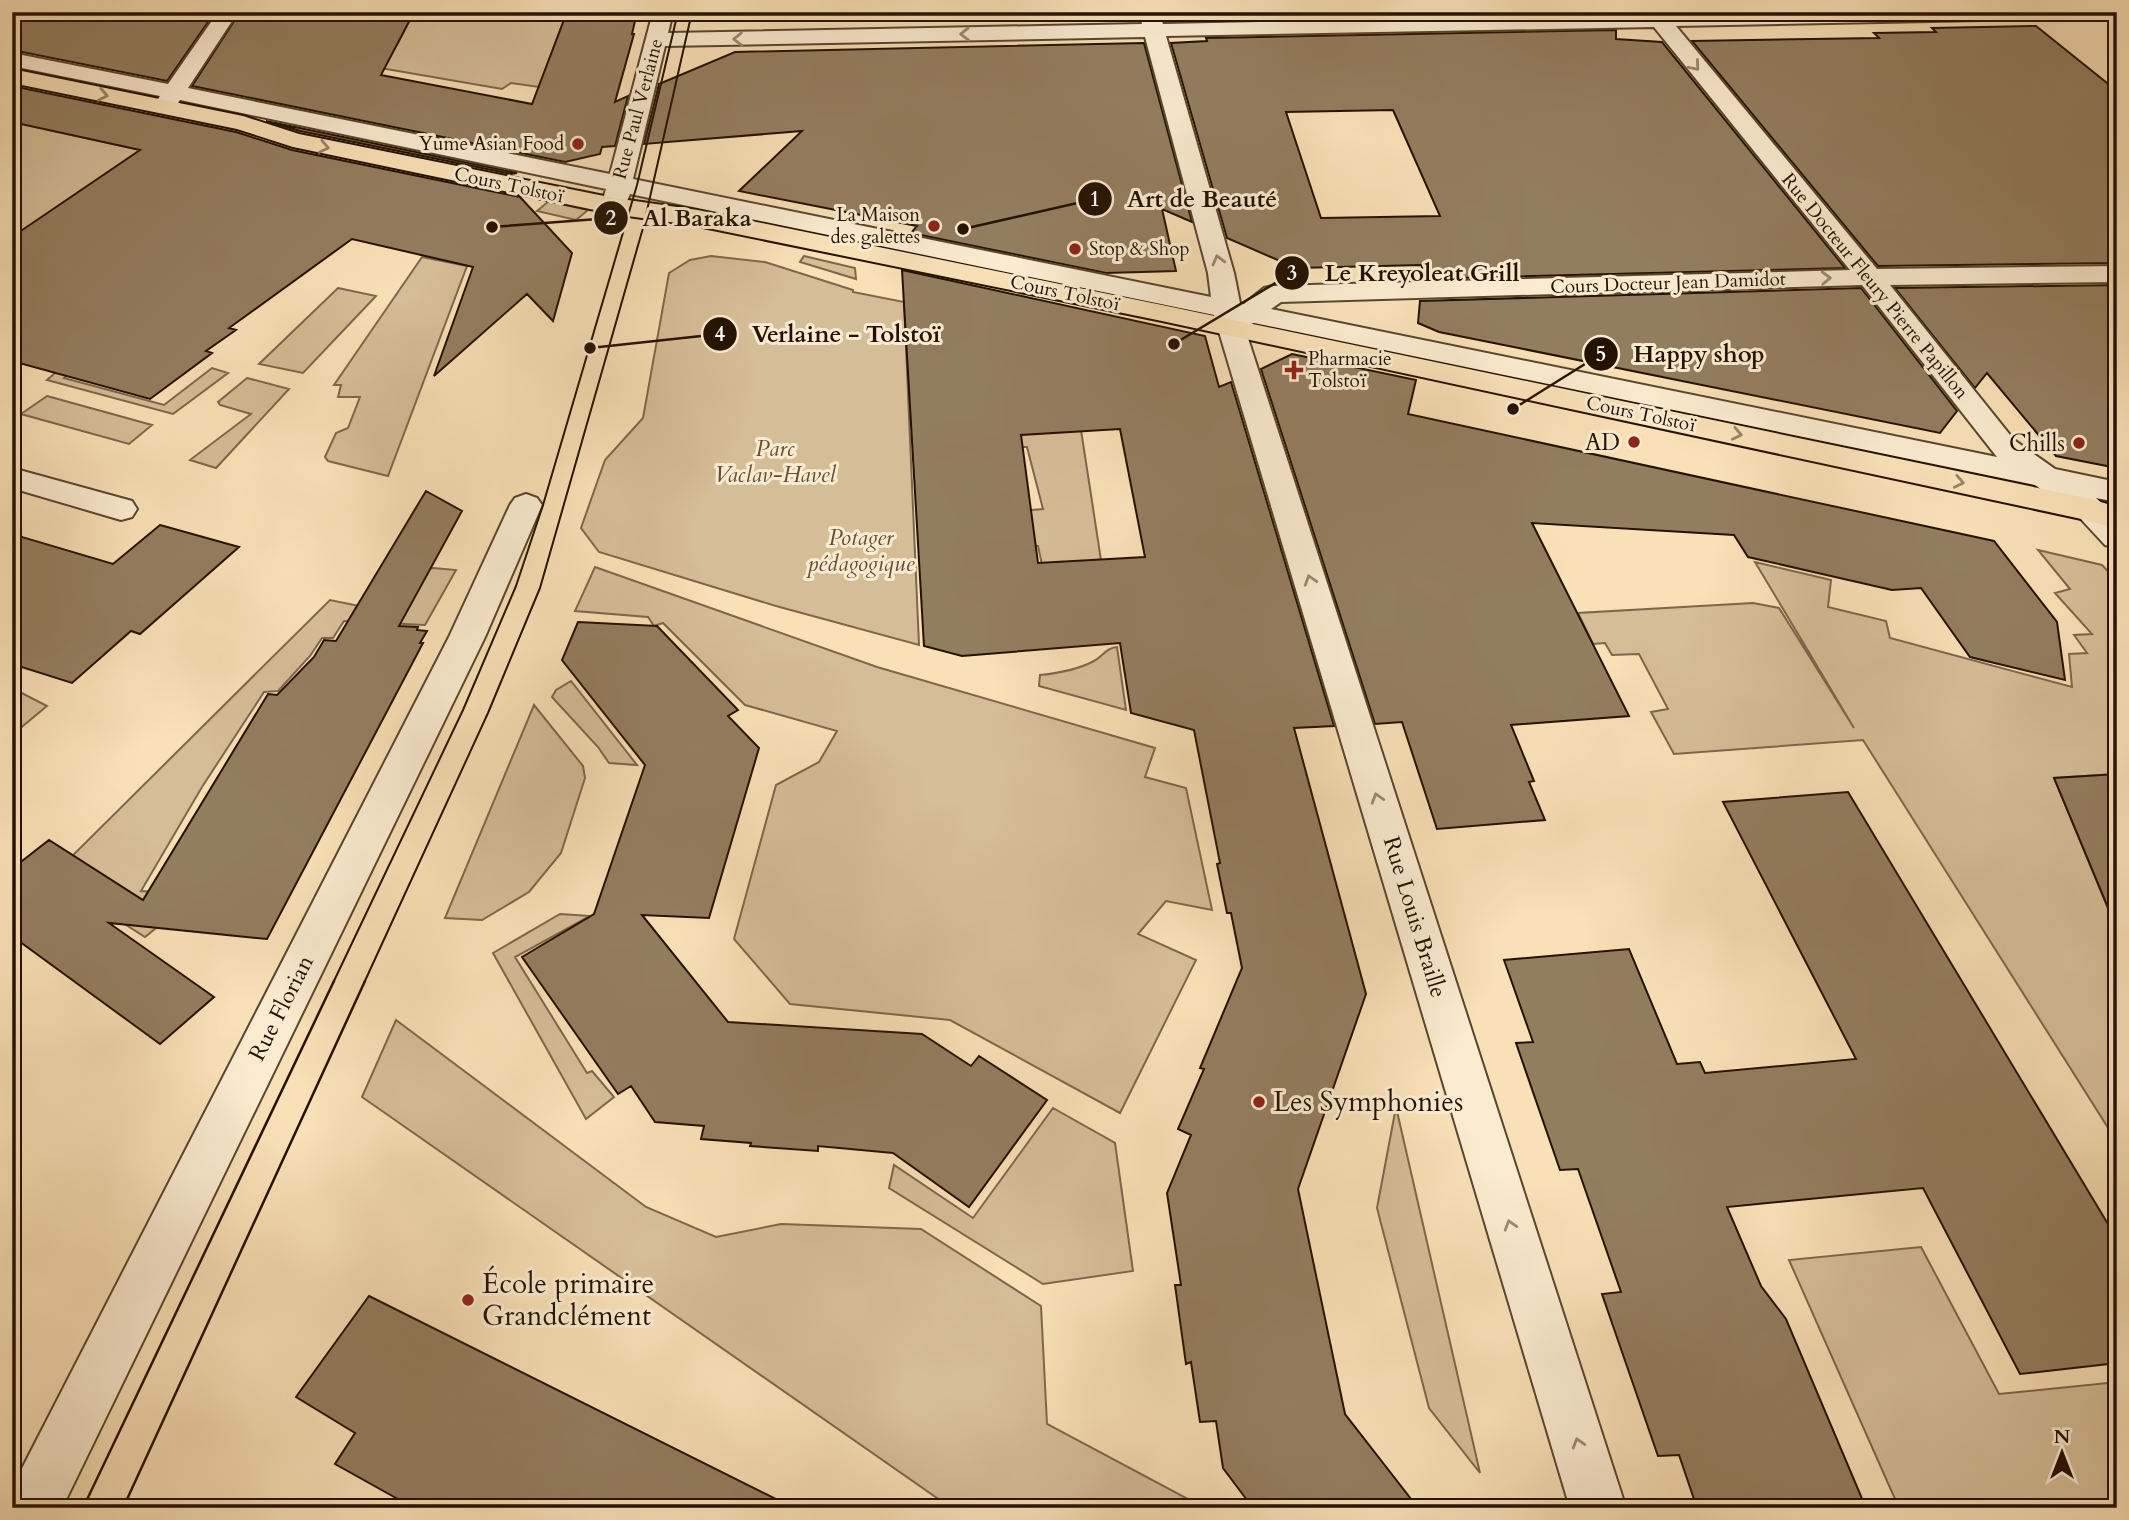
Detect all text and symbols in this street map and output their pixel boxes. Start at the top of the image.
one-way arrow [959,26,970,41]
one-way arrow [732,31,743,46]
street label: Rue Paul Verlaine [607,36,669,182]
one-way arrow [1687,58,1700,70]
one-way arrow [97,86,109,101]
place label: Yume Asian Food [419,131,564,157]
marker: Yume Asian Food [570,136,586,152]
one-way arrow [318,138,330,153]
street label: Cours Tolstoï [452,161,567,209]
street label: Rue Docteur Fleury Pierre Papillon [1776,167,1975,405]
callout: Art de Beauté [1078,176,1291,221]
text: Art de Beauté [1127,183,1277,216]
text: 1 [1090,185,1100,214]
callout: Al Baraka [593,195,765,240]
text: Al Baraka [642,202,752,235]
place label: La Maison des galettes [830,202,920,250]
text: 2 [606,204,617,233]
marker: La Maison des galettes [926,218,942,234]
place label: Stop & Shop [1089,236,1190,262]
marker: Stop & Shop [1067,241,1083,257]
callout: Le Kreyoleat Grill [1275,250,1533,295]
one-way arrow [1212,254,1226,266]
text: Le Kreyoleat Grill [1324,257,1520,290]
text: 3 [1287,259,1297,288]
street label: Cours Docteur Jean Damidot [1550,266,1786,300]
street label: Cours Tolstoï [1008,269,1123,317]
one-way arrow [1822,270,1832,286]
callout: Verlaine - Tolstoï [703,311,954,356]
text: Verlaine - Tolstoï [752,318,941,351]
text: 4 [715,320,726,349]
callout: Happy shop [1584,331,1778,376]
text: Happy shop [1633,338,1765,371]
text: 5 [1596,340,1606,369]
place label: Pharmacie Tolstoï [1308,346,1392,394]
marker: Pharmacie Tolstoï [1286,362,1302,378]
street label: Cours Tolstoï [1584,390,1699,438]
one-way arrow [1731,426,1743,441]
place label: AD [1585,427,1620,458]
place label: Chills [2009,428,2065,459]
park label: Parc Vaclav-Havel [714,433,837,490]
marker: AD [1626,434,1642,450]
marker: Chills [2071,435,2087,451]
one-way arrow [1953,473,1965,488]
park label: Potager pédagogique [805,522,915,579]
one-way arrow [1303,575,1318,587]
one-way arrow [1371,792,1386,804]
street label: Rue Louis Braille [1376,833,1454,1001]
street label: Rue Florian [241,950,321,1066]
place label: Les Symphonies [1273,1083,1463,1121]
marker: Les Symphonies [1251,1094,1267,1110]
one-way arrow [1504,1220,1519,1232]
place label: École primaire Grandclément [482,1265,654,1335]
marker: École primaire Grandclément [460,1292,476,1308]
north arrow [2028,1418,2098,1488]
text: N [2054,1424,2071,1450]
one-way arrow [1572,1437,1586,1449]

